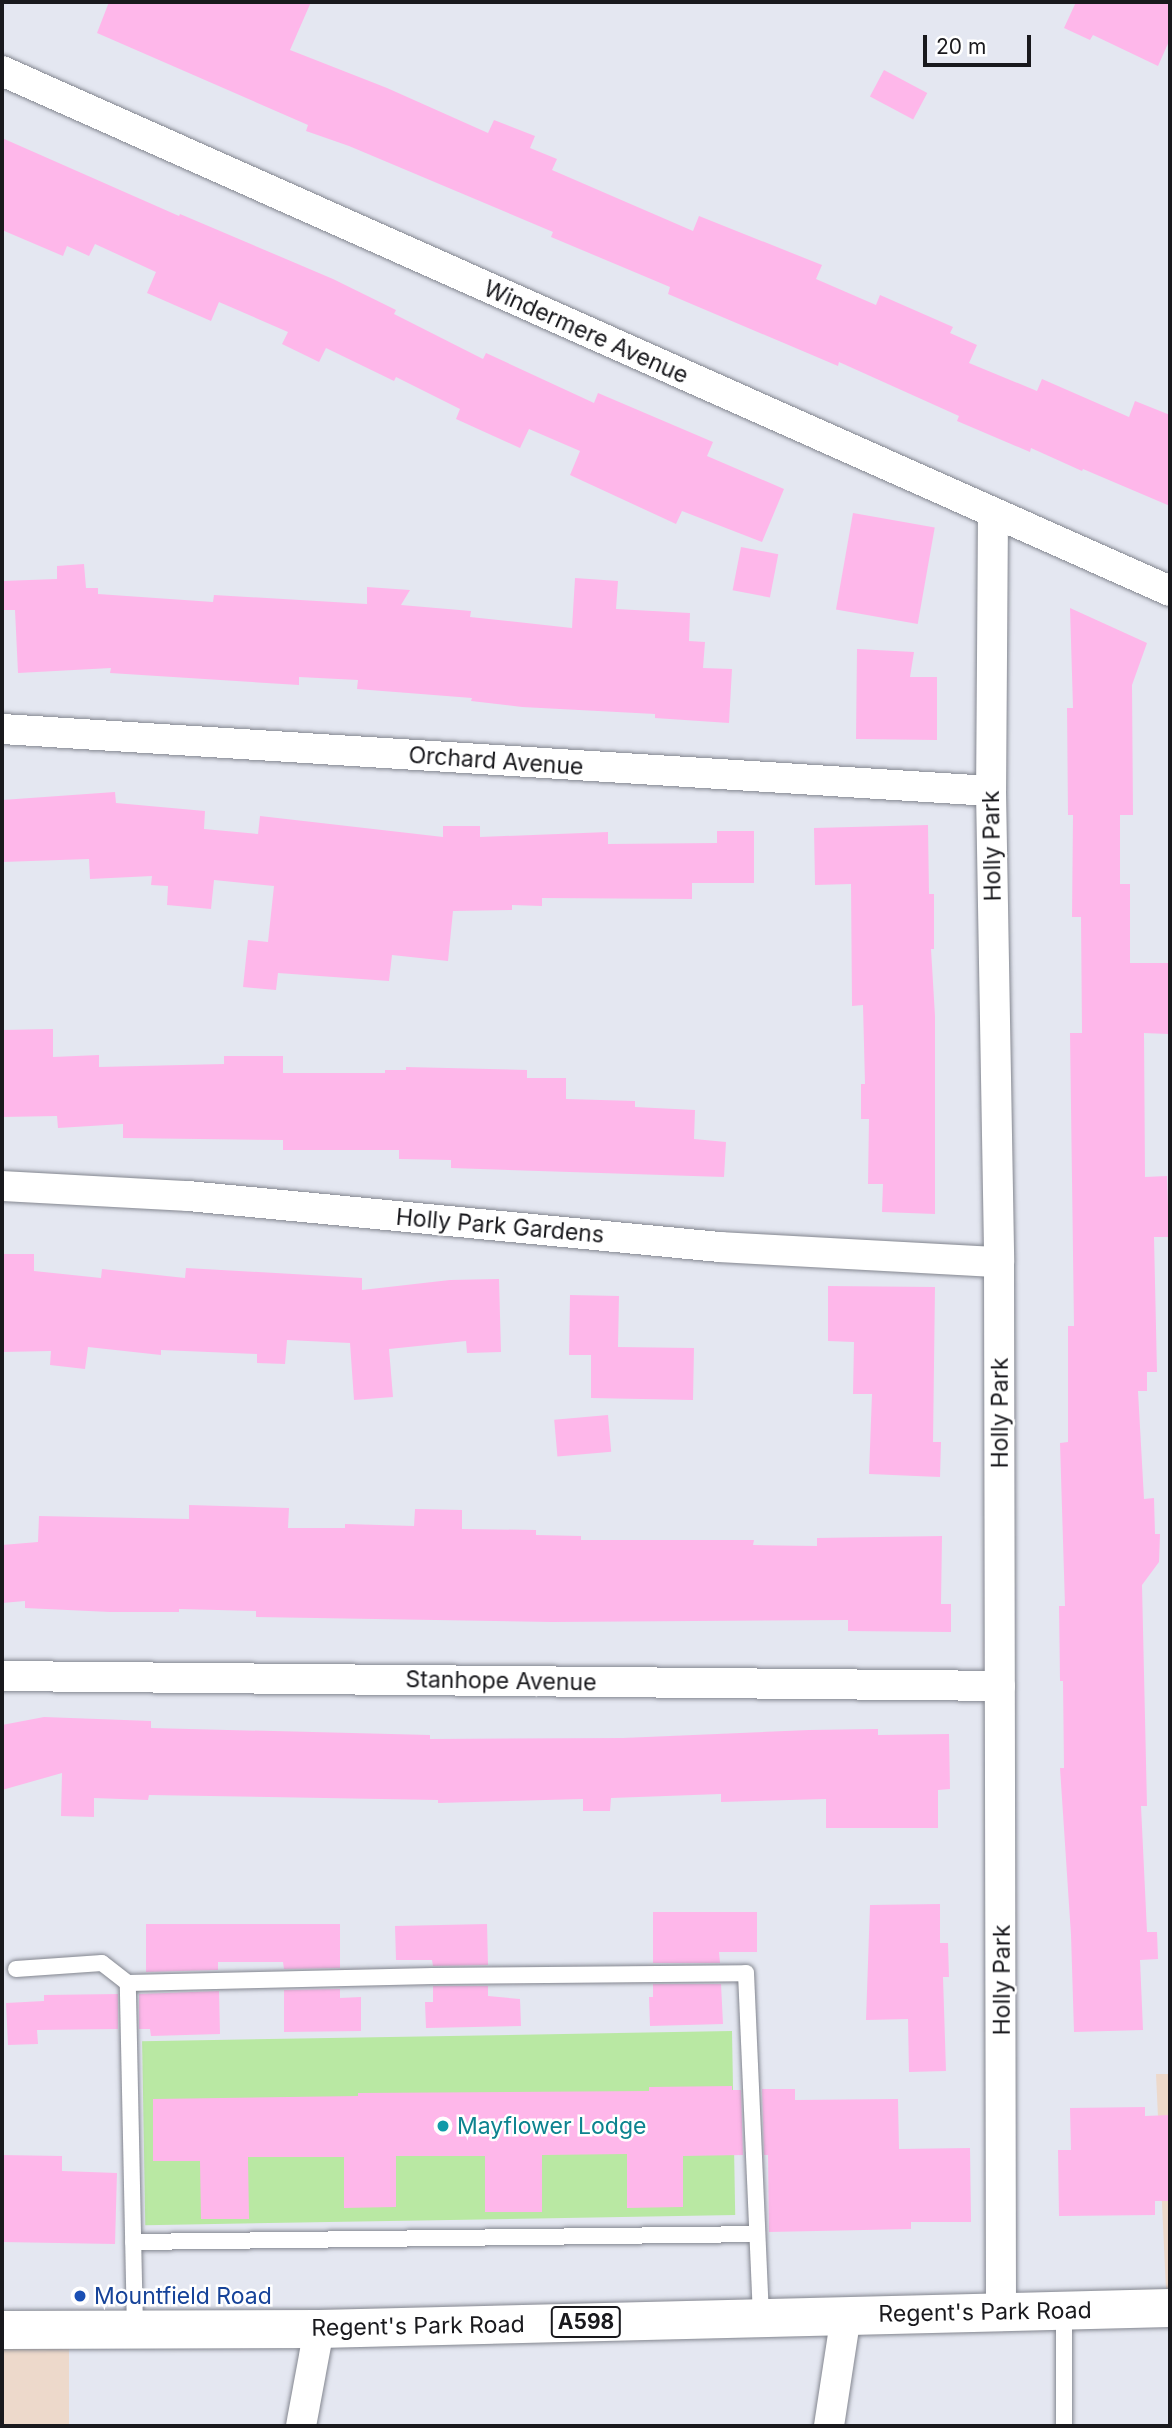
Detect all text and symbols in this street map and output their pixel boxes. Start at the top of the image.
scale bar [927,21,1036,65]
text: 20 m [936,34,986,59]
street label: Windermere Avenue [480,274,692,390]
street label: Orchard Avenue [408,741,584,781]
street label: Holly Park [977,790,1007,902]
street label: Holly Park Gardens [395,1203,605,1249]
street label: Holly Park [986,1358,1014,1468]
street label: Stanhope Avenue [405,1666,597,1696]
street label: Holly Park [988,1925,1016,2035]
place label: Mayflower Lodge [457,2112,646,2140]
marker: Mayflower Lodge [435,2118,451,2134]
place label: Mountfield Road [94,2282,272,2310]
marker: Mountfield Road [72,2288,88,2304]
street label: Regent's Park Road [878,2296,1092,2328]
road number: A598 [549,2304,623,2340]
street label: Regent's Park Road [311,2310,525,2342]

